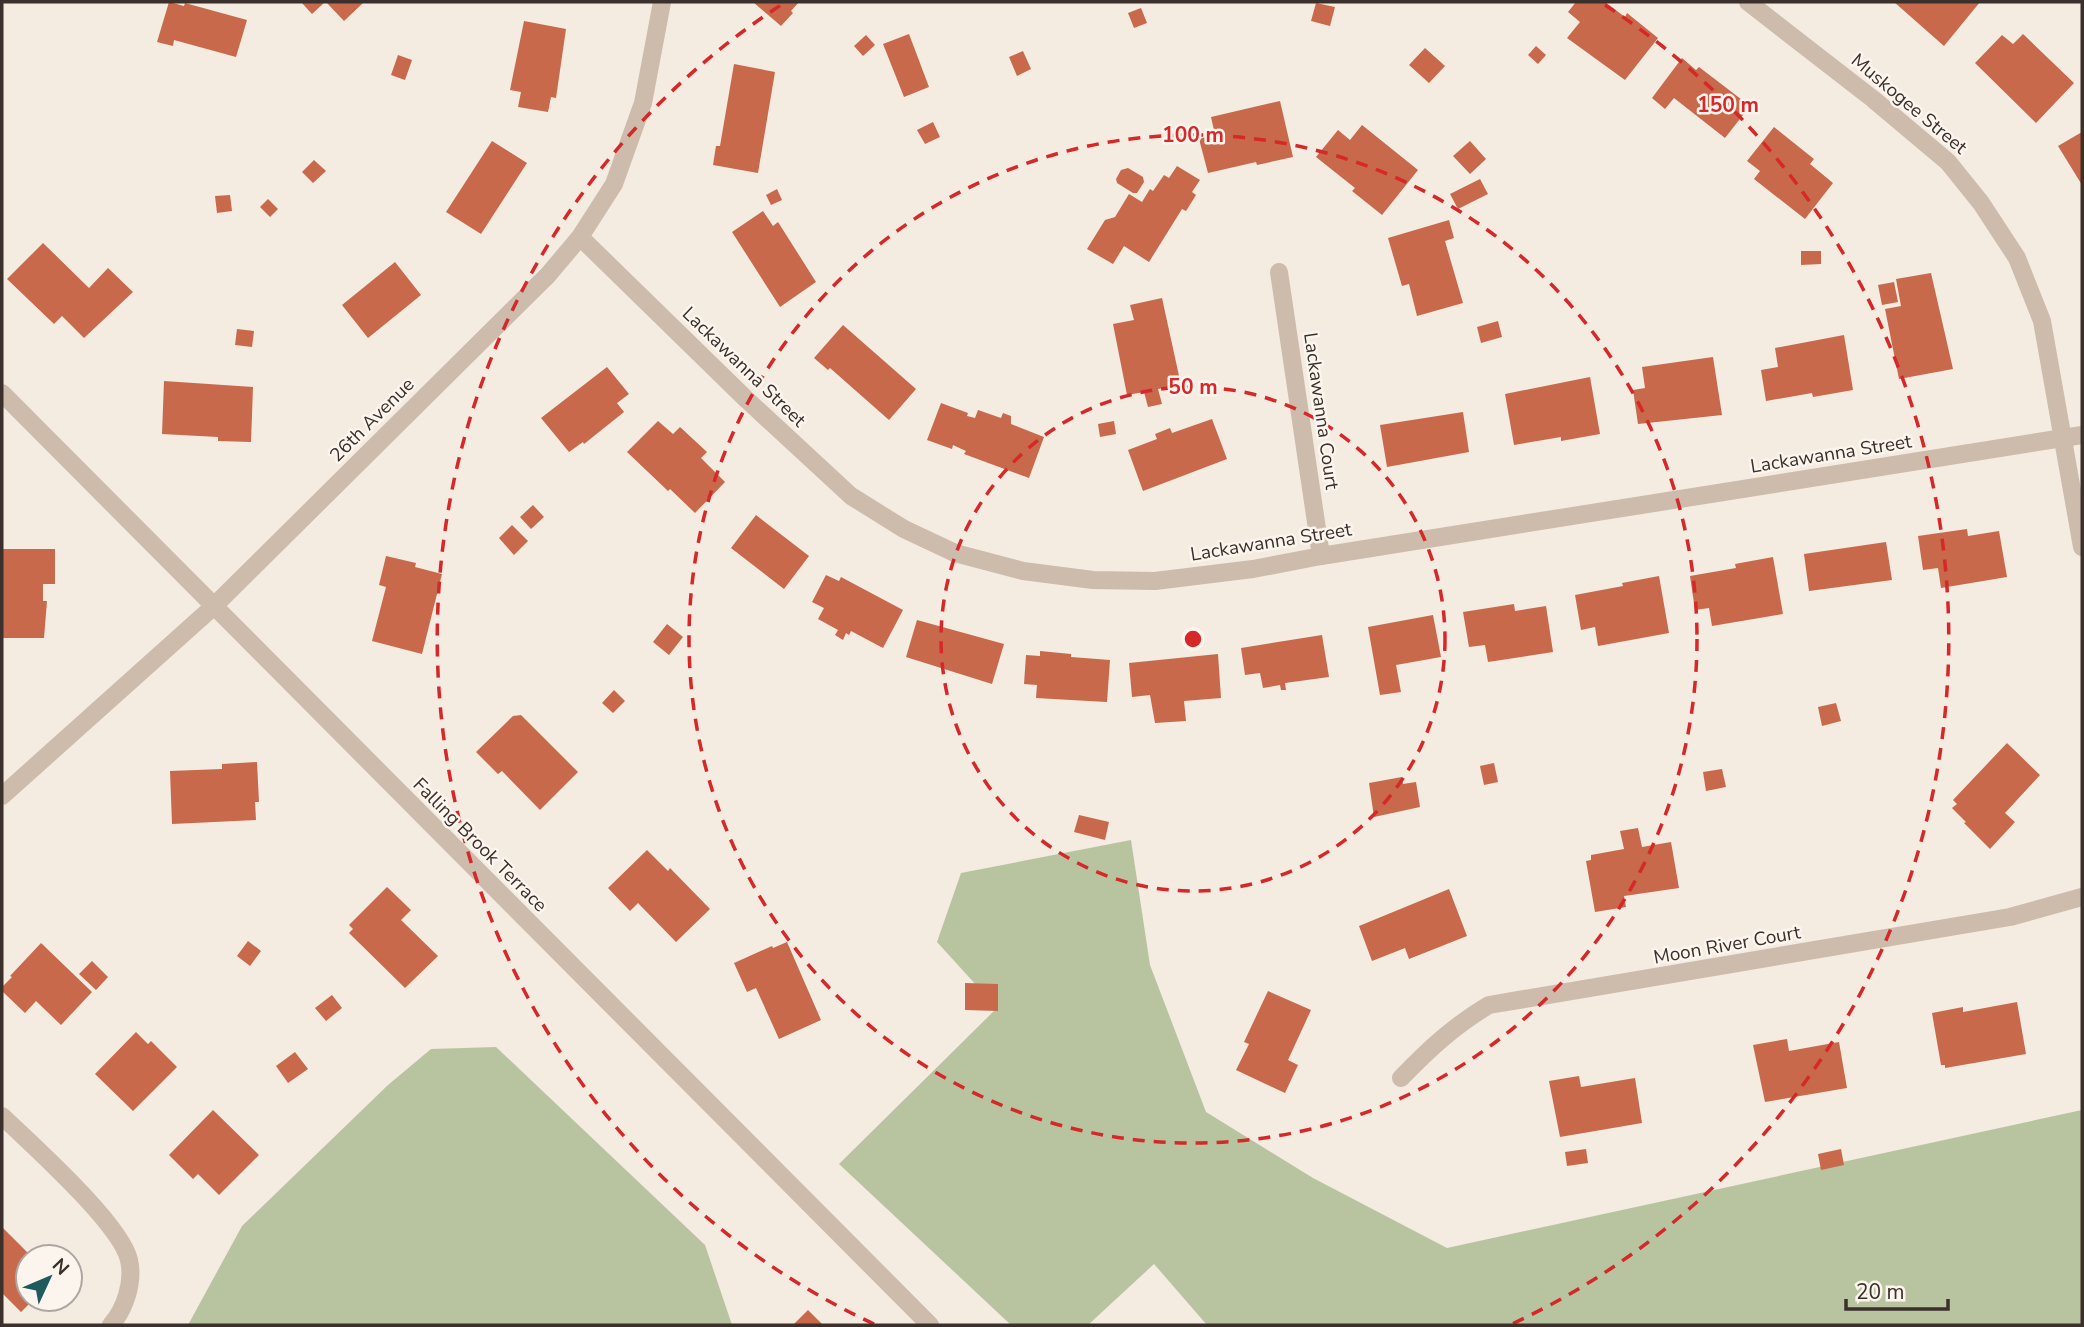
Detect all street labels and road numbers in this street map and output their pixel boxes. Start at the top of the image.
street label: Muskogee Street [1846,48,1973,160]
street label: Lackawanna Street [676,301,812,433]
street label: Lackawanna Court [1297,331,1345,492]
street label: 26th Avenue [324,372,420,468]
street label: Lackawanna Street [1749,428,1914,480]
street label: Lackawanna Street [1189,516,1354,568]
street label: Falling Brook Terrace [407,772,553,918]
street label: Moon River Court [1651,919,1803,971]

